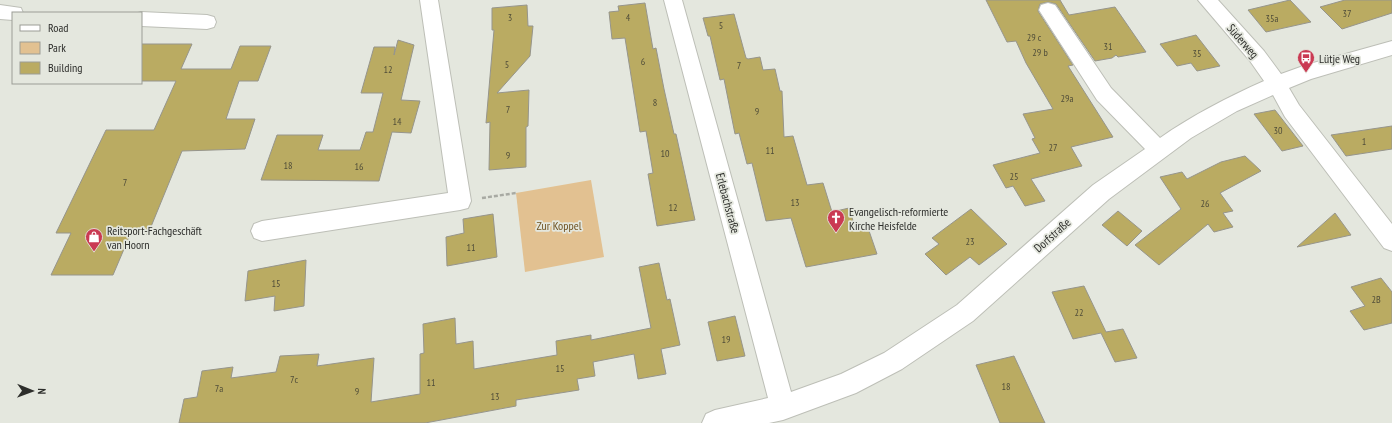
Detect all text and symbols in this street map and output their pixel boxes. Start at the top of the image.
house number: 37 [1343,7,1352,20]
house number: 3 [508,11,512,24]
house number: 4 [626,11,631,24]
legend [12,12,142,84]
house number: 35a [1266,12,1279,25]
house number: 5 [719,19,723,32]
text: Road [48,20,68,35]
street label: Süderweg [1224,21,1262,61]
house number: 29 c [1027,31,1042,44]
text: Park [48,40,66,55]
house number: 31 [1104,40,1113,53]
house number: 29 b [1032,46,1048,59]
house number: 35 [1193,47,1202,60]
bus stop icon: Lütje Weg [1296,48,1316,73]
place label: Lütje Weg [1319,51,1360,66]
house number: 6 [641,55,646,68]
house number: 5 [505,58,509,71]
house number: 7 [737,59,741,72]
text: Building [48,60,83,75]
house number: 12 [384,63,393,76]
house number: 29a [1061,92,1074,105]
house number: 8 [653,96,657,109]
house number: 7 [506,103,510,116]
house number: 9 [755,105,759,118]
house number: 14 [393,115,402,128]
house number: 30 [1274,124,1283,137]
house number: 1 [1362,135,1366,148]
house number: 27 [1049,141,1058,154]
house number: 11 [766,144,775,157]
house number: 10 [661,147,670,160]
house number: 9 [506,149,510,162]
house number: 18 [284,159,293,172]
house number: 16 [355,160,364,173]
house number: 25 [1010,170,1019,183]
street label: Erlebachstraße [713,171,743,235]
house number: 7 [123,176,127,189]
house number: 13 [791,196,800,209]
house number: 26 [1201,197,1210,210]
house number: 12 [669,201,678,214]
place label: Evangelisch-reformierte Kirche Heisfelde [849,204,948,233]
church icon: Evangelisch-reformierte Kirche Heisfelde [826,208,846,233]
street label: Dorfstraße [1031,215,1073,255]
park label: Zur Koppel [537,218,582,233]
place label: Reitsport-Fachgeschäft van Hoorn [107,223,203,252]
shop icon: Reitsport-Fachgeschäft van Hoorn [84,227,104,252]
house number: 23 [966,235,975,248]
house number: 11 [467,241,476,254]
house number: 15 [272,277,281,290]
house number: 2B [1371,293,1381,306]
house number: 22 [1075,306,1084,319]
house number: 19 [722,333,731,346]
house number: 15 [556,362,565,375]
north arrow [12,371,52,411]
house number: 7c [290,373,298,386]
house number: 11 [427,376,436,389]
house number: 18 [1002,380,1011,393]
house number: 7a [215,382,223,395]
house number: 9 [355,385,359,398]
text: N [35,388,49,394]
house number: 13 [491,390,500,403]

